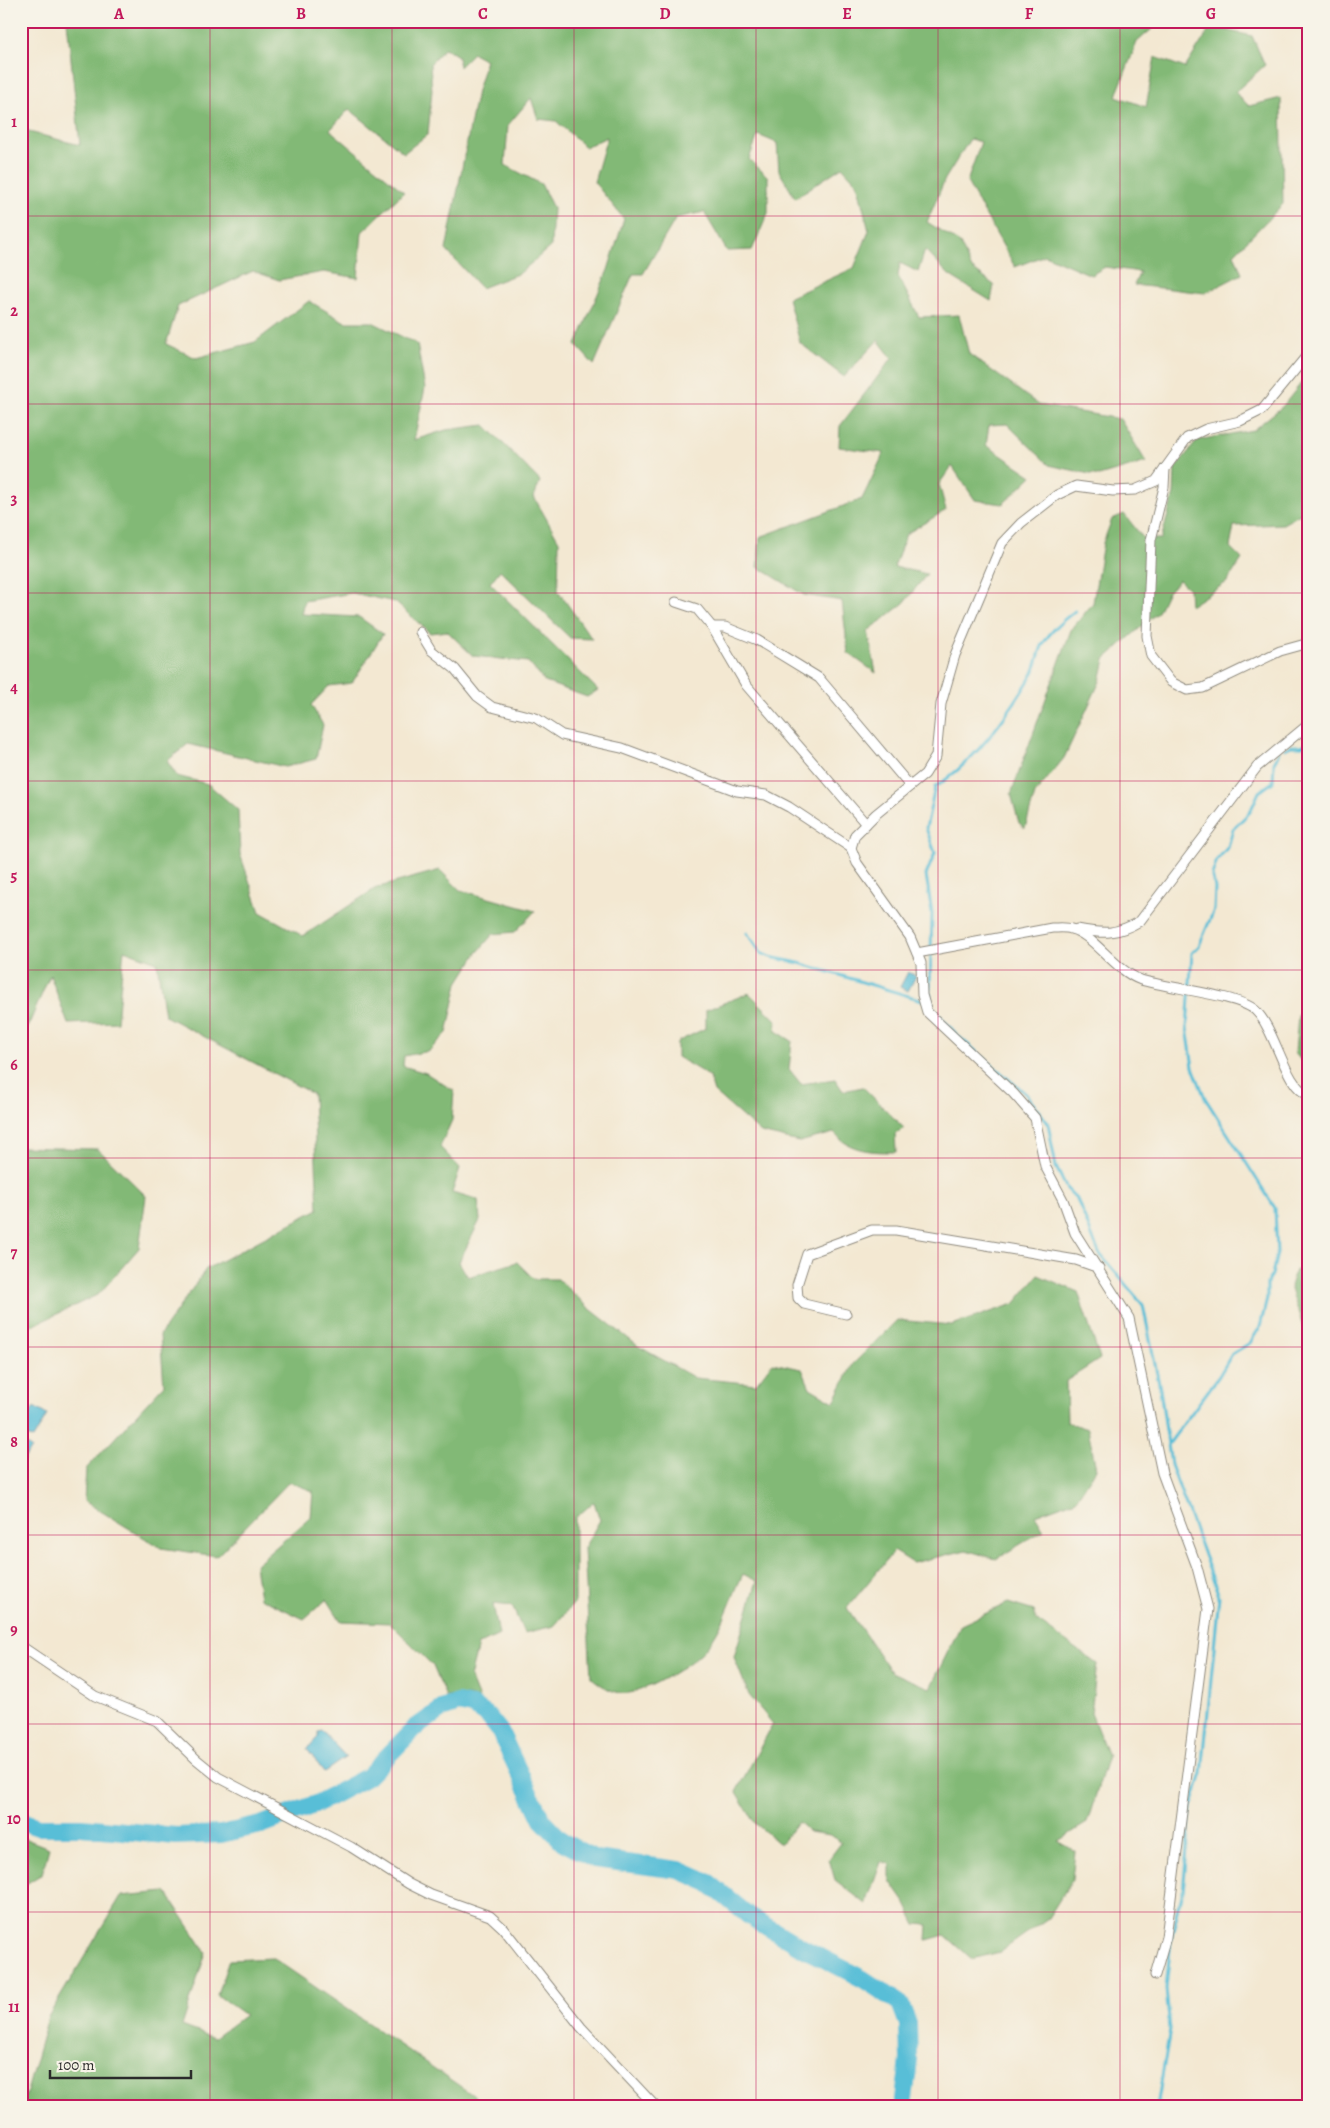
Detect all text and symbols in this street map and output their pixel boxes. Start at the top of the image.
text: A [113,3,125,25]
text: B [296,3,306,25]
text: C [478,3,488,25]
text: D [659,3,671,25]
text: E [842,3,852,25]
text: F [1025,3,1034,25]
text: G [1206,3,1216,25]
text: 1 [11,111,17,133]
text: 2 [10,300,18,322]
text: 3 [11,488,18,510]
text: 4 [10,677,18,699]
text: 5 [11,865,18,887]
text: 6 [10,1054,18,1076]
text: 7 [11,1242,18,1264]
text: 8 [10,1431,18,1453]
text: 9 [10,1619,18,1641]
text: 10 [7,1808,21,1830]
text: 11 [8,1996,20,2018]
scale bar [50,2048,191,2080]
text: 100 m [58,2055,95,2075]

